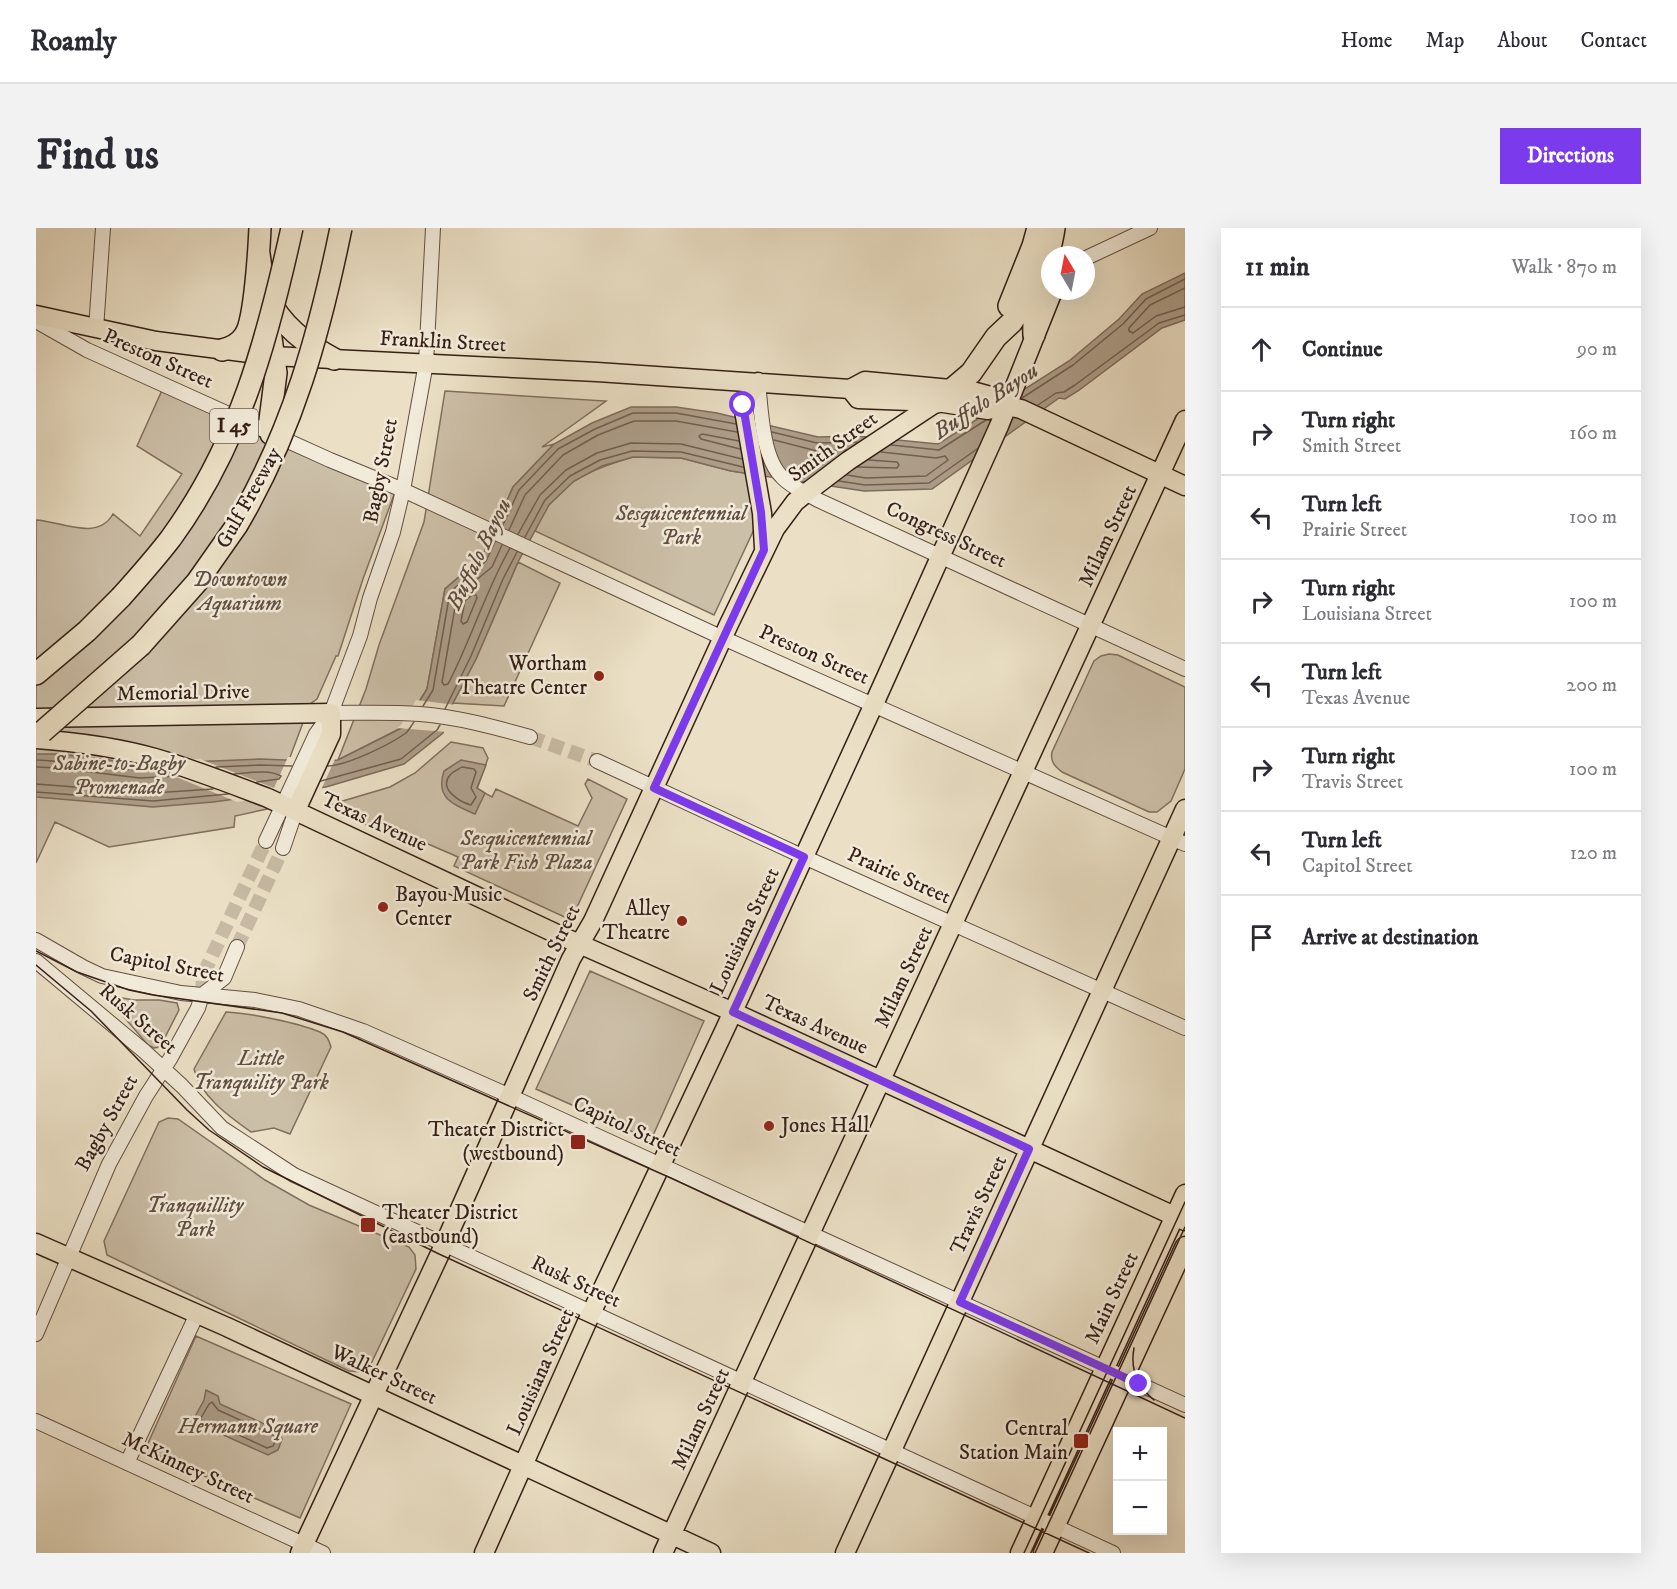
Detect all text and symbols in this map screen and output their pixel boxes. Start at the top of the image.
text: Roamly [30,24,116,59]
text: Home [1341,28,1393,54]
text: Map [1426,28,1464,54]
text: About [1497,28,1548,54]
text: Contact [1581,28,1647,54]
button: Directions [1500,128,1641,184]
text: Find us [36,130,159,182]
north arrow [1041,246,1095,300]
text: 11 min [1245,251,1310,284]
text: Walk · 870 m [1511,255,1617,280]
street label: Preston Street [99,323,217,395]
street label: Franklin Street [379,326,507,358]
icon: ahead [1245,333,1278,366]
text: Continue [1302,336,1383,363]
text: 90 m [1577,337,1617,362]
water label: Buffalo Bayou [927,357,1044,446]
route start [729,391,755,417]
street label: Smith Street [783,406,883,488]
text: Turn right [1302,407,1395,434]
road number: I 45 [210,409,258,443]
street label: Bagby Street [358,416,404,526]
icon: right [1245,417,1278,450]
text: 160 m [1569,421,1617,446]
text: Smith Street [1302,434,1401,459]
street label: Gulf Freeway [211,442,288,553]
street label: Milam Street [1073,481,1143,591]
text: Turn left [1302,491,1382,518]
water label: Buffalo Bayou [440,494,517,615]
street label: Congress Street [882,496,1011,574]
park label: Sesquicentennial Park [614,501,749,551]
icon: left [1245,501,1278,534]
text: 100 m [1569,505,1617,530]
text: Prairie Street [1302,518,1407,543]
park label: Downtown Aquarium [193,567,288,618]
text: Turn right [1302,575,1395,602]
icon: right [1245,585,1278,618]
text: 100 m [1569,589,1617,614]
text: Louisiana Street [1302,602,1432,627]
street label: Preston Street [755,619,873,691]
place label: Wortham Theatre Center [458,651,587,701]
text: Turn left [1302,659,1382,686]
marker: Wortham Theatre Center [592,669,606,683]
icon: left [1245,669,1278,702]
text: 200 m [1566,673,1617,698]
street label: Memorial Drive [116,679,250,707]
text: Texas Avenue [1302,686,1410,711]
text: Turn right [1302,743,1395,770]
park label: Sabine-to-Bagby Promenade [52,751,187,801]
icon: right [1245,753,1278,786]
text: 100 m [1569,757,1617,782]
text: Travis Street [1302,770,1403,795]
street label: Texas Avenue [317,786,431,858]
park label: Sesquicentennial Park Fish Plaza [459,826,594,876]
text: Turn left [1302,827,1382,854]
icon: left [1245,837,1278,870]
text: 120 m [1570,841,1617,866]
street label: Prairie Street [843,842,955,910]
text: Capitol Street [1302,854,1413,879]
street label: Louisiana Street [704,863,786,998]
place label: Bayou Music Center [395,882,502,932]
place label: Alley Theatre [602,896,671,946]
marker: Bayou Music Center [376,900,390,914]
street label: Smith Street [518,900,587,1005]
marker: Alley Theatre [675,914,689,928]
icon: arrive [1245,921,1278,954]
street label: Milam Street [869,922,939,1032]
text: Arrive at destination [1302,924,1479,951]
street label: Capitol Street [108,941,227,989]
street label: Rusk Street [93,978,183,1060]
street label: Texas Avenue [758,989,872,1061]
park label: Little Tranquility Park [193,1046,329,1097]
street label: Bagby Street [70,1070,144,1176]
street label: Capitol Street [569,1091,685,1163]
place label: Jones Hall [779,1113,870,1139]
place label: Theater District (westbound) [428,1117,564,1167]
marker: Jones Hall [762,1119,776,1133]
marker: Theater District (westbound) [569,1133,587,1151]
street label: Travis Street [945,1151,1013,1259]
park label: Tranquillity Park [147,1193,245,1243]
place label: Theater District (eastbound) [382,1200,518,1250]
marker: Theater District (eastbound) [359,1216,377,1234]
street label: Main Street [1079,1248,1145,1348]
street label: Rusk Street [527,1250,625,1314]
street label: Louisiana Street [501,1304,581,1440]
street label: Walker Street [326,1339,441,1411]
street label: Milam Street [666,1364,736,1474]
route end [1125,1370,1151,1396]
park label: Hermann Square [177,1414,319,1441]
place label: Central Station Main [959,1416,1069,1466]
street label: McKinney Street [118,1426,258,1510]
map controls [1113,1427,1167,1535]
button: + [1113,1427,1167,1481]
marker: Central Station Main [1072,1432,1090,1450]
button: − [1113,1481,1167,1535]

